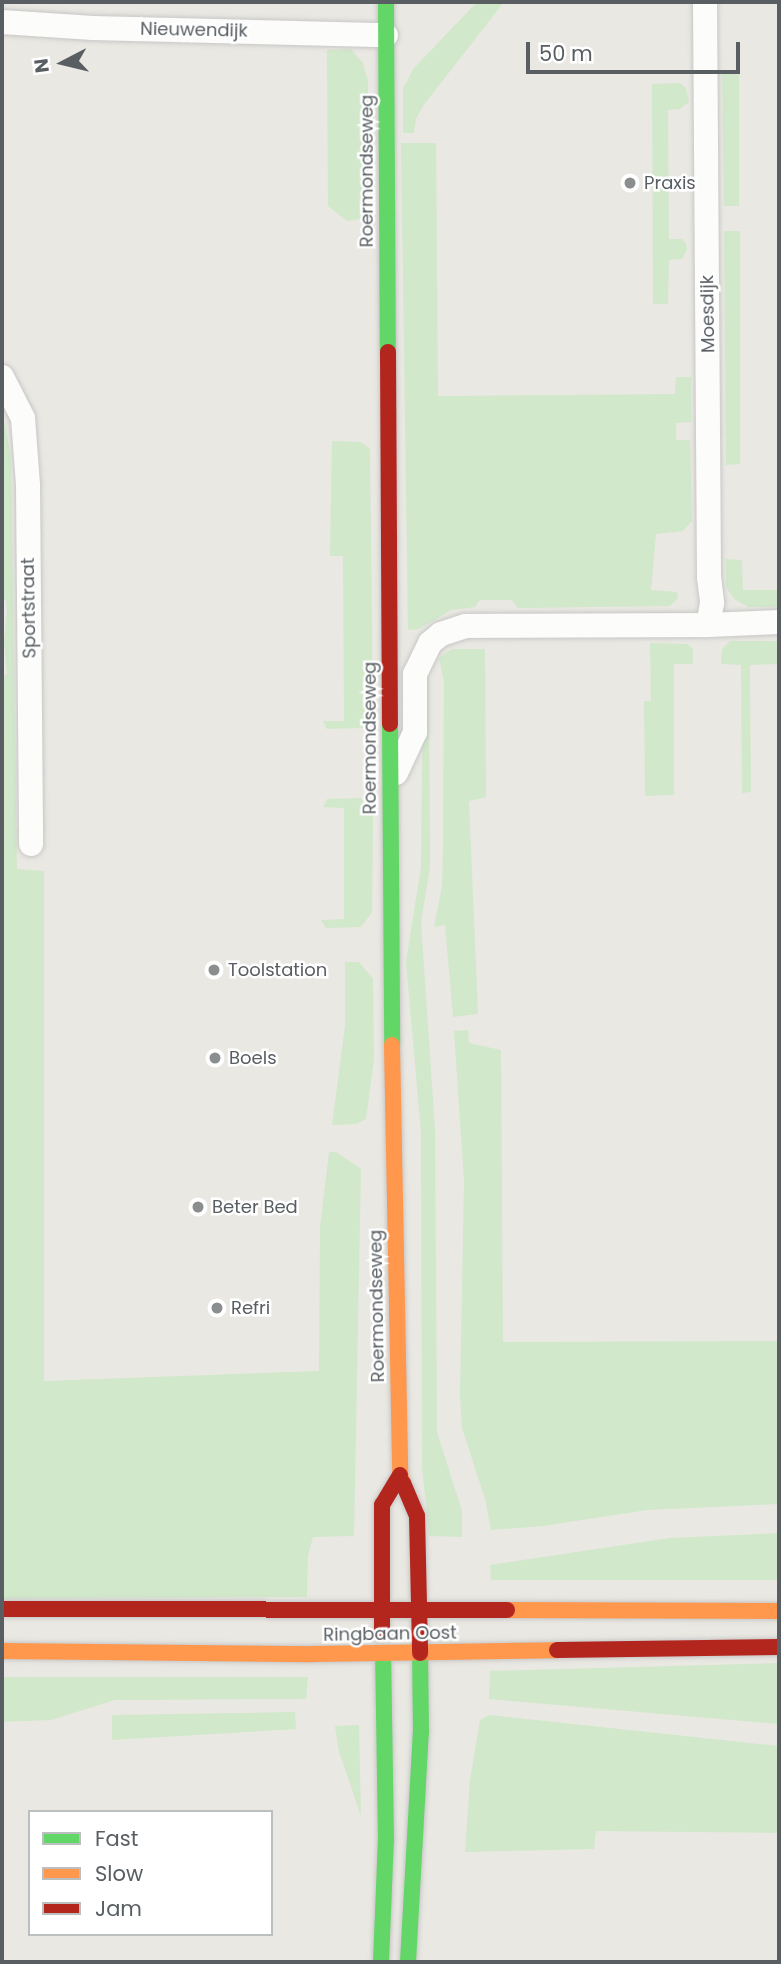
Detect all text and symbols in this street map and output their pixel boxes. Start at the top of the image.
street label: Nieuwendijk [140,18,248,42]
north arrow [28,28,98,98]
scale bar [529,28,742,72]
text: 50 m [539,39,593,68]
text: N [27,57,56,74]
street label: Roermondseweg [356,95,378,247]
place label: Praxis [644,172,696,194]
marker: Praxis [622,175,638,191]
street label: Moesdijk [697,275,719,353]
street label: Sportstraat [17,557,41,659]
street label: Roermondseweg [359,662,381,814]
place label: Toolstation [228,959,327,981]
marker: Toolstation [206,962,222,978]
place label: Boels [229,1047,277,1069]
marker: Boels [207,1050,223,1066]
place label: Beter Bed [212,1196,298,1218]
marker: Beter Bed [190,1199,206,1215]
street label: Roermondseweg [365,1229,389,1383]
place label: Refri [231,1297,270,1319]
marker: Refri [209,1300,225,1316]
street label: Ringbaan Oost [323,1622,457,1646]
legend [28,1810,273,1936]
text: Fast [95,1824,138,1853]
text: Slow [95,1859,143,1888]
text: Jam [95,1894,142,1923]

